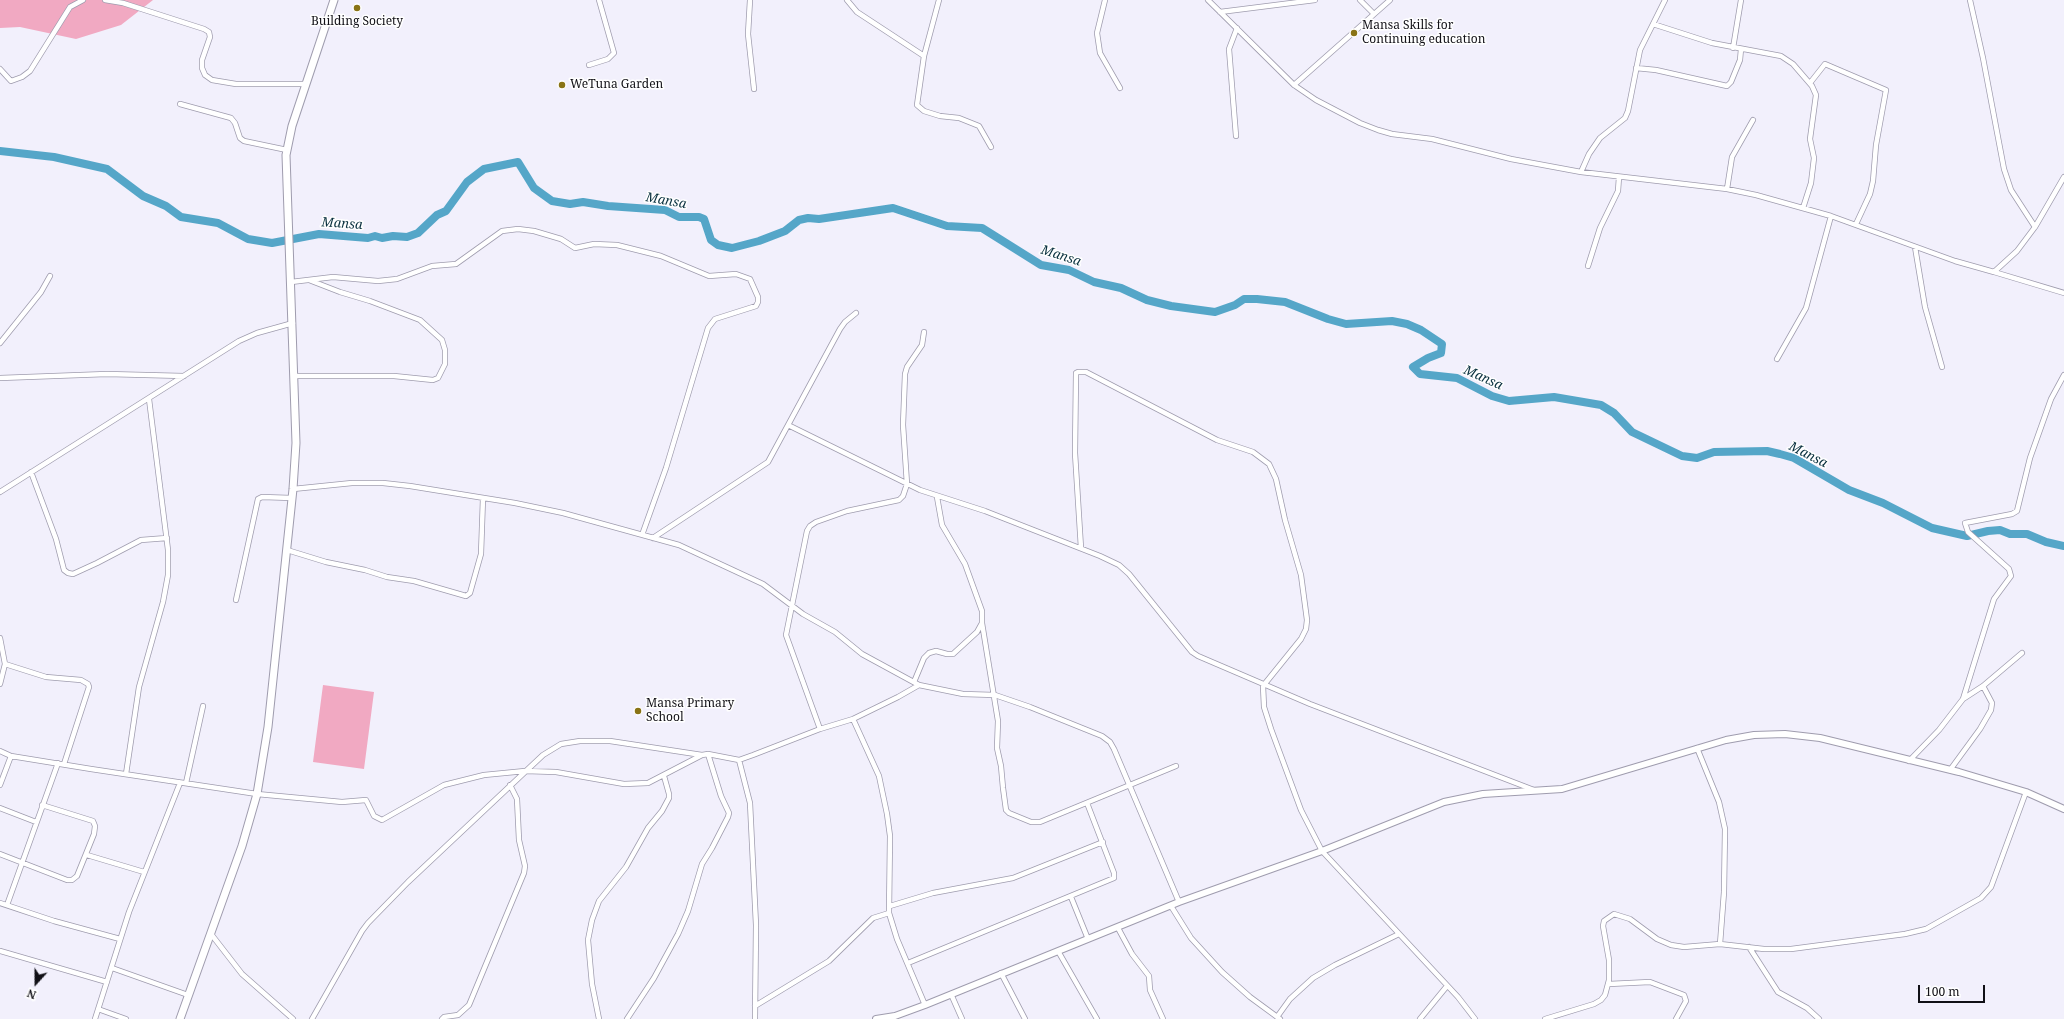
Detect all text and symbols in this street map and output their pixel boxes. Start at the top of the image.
marker: Building Society [352,3,362,13]
place label: Building Society [311,15,403,29]
place label: Mansa Skills for Continuing education [1362,19,1485,47]
marker: Mansa Skills for Continuing education [1349,28,1359,38]
place label: WeTuna Garden [570,78,663,92]
marker: WeTuna Garden [557,80,567,90]
water label: Mansa [644,190,688,212]
water label: Mansa [321,215,363,233]
water label: Mansa [1039,242,1083,270]
water label: Mansa [1461,363,1505,393]
water label: Mansa [1786,439,1830,471]
place label: Mansa Primary School [646,697,734,725]
marker: Mansa Primary School [633,706,643,716]
north arrow [16,963,56,1003]
scale bar [1920,977,1987,1003]
text: 100 m [1925,983,1960,1000]
text: N [25,986,38,1003]

